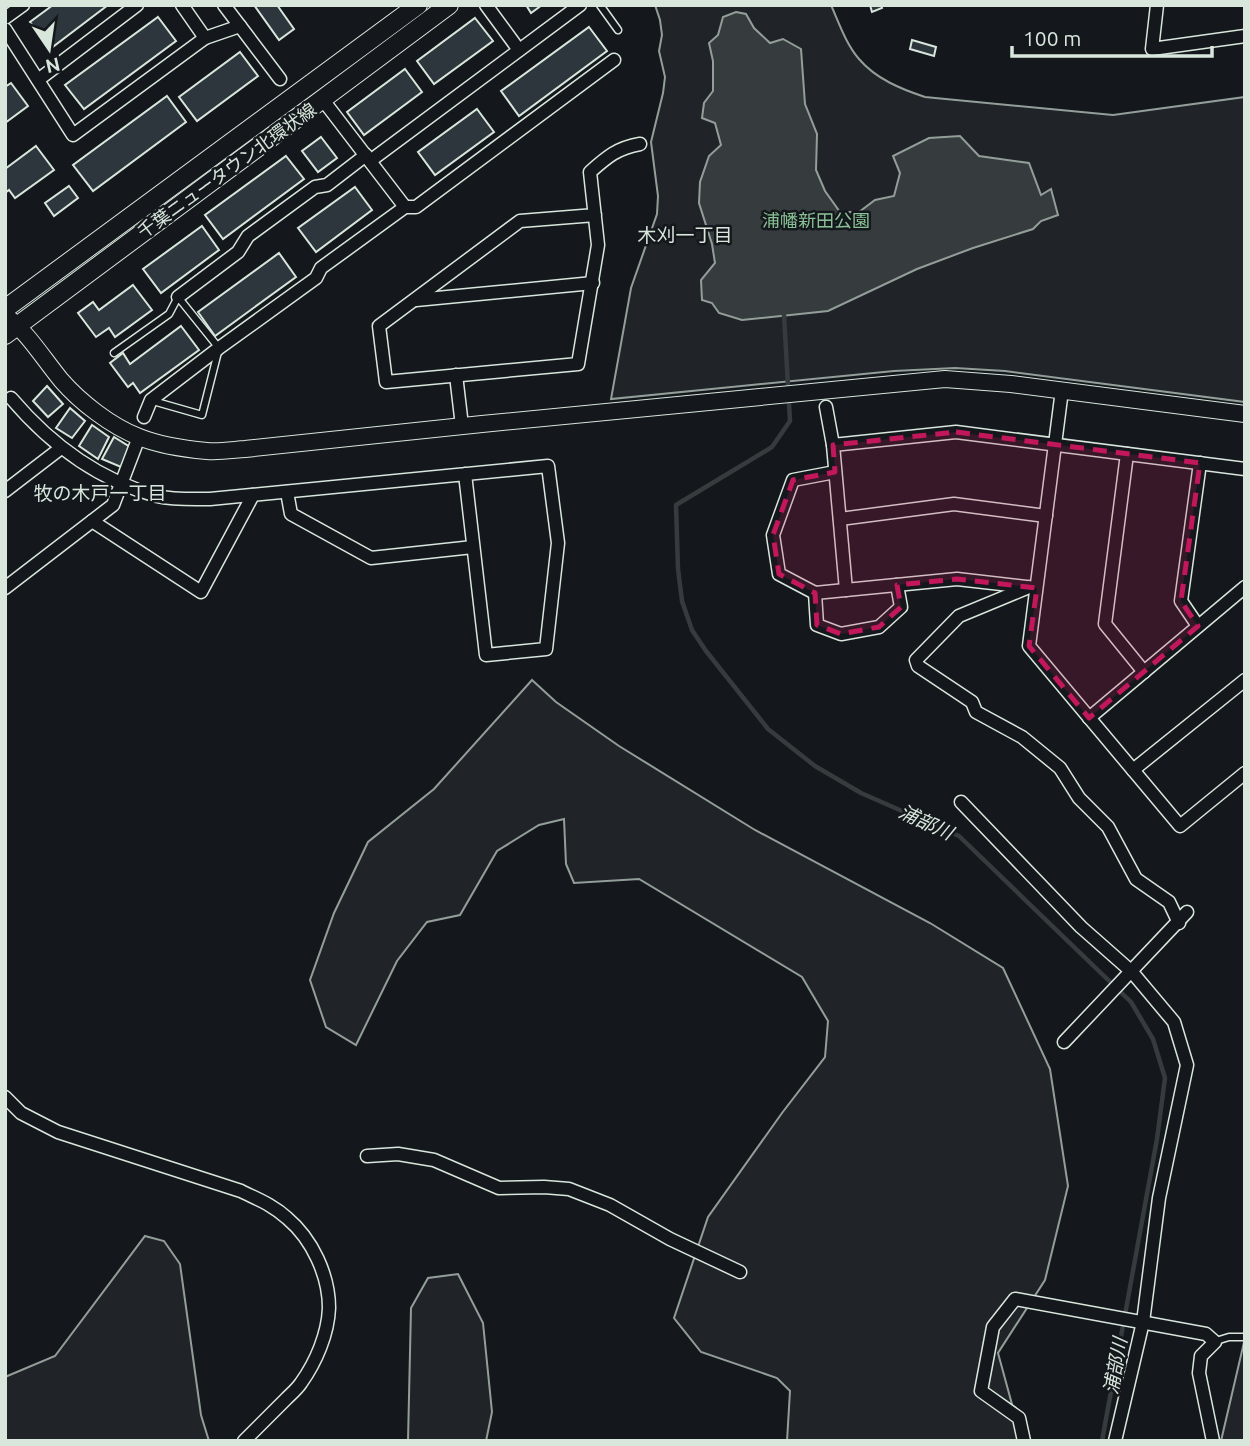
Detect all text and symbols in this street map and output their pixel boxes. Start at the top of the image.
north arrow [14,14,84,84]
scale bar [1012,14,1212,58]
text: 100 m [1023,26,1081,50]
text: N [43,53,62,78]
street label: 千葉ニュータウン北環状線 [133,99,320,242]
park label: 浦幡新田公園 [762,210,870,230]
district label: 木刈一丁目 [637,224,733,246]
district label: 牧の木戸一丁目 [33,482,167,504]
water label: 浦部川 [896,800,958,845]
water label: 浦部川 [1099,1334,1131,1396]

